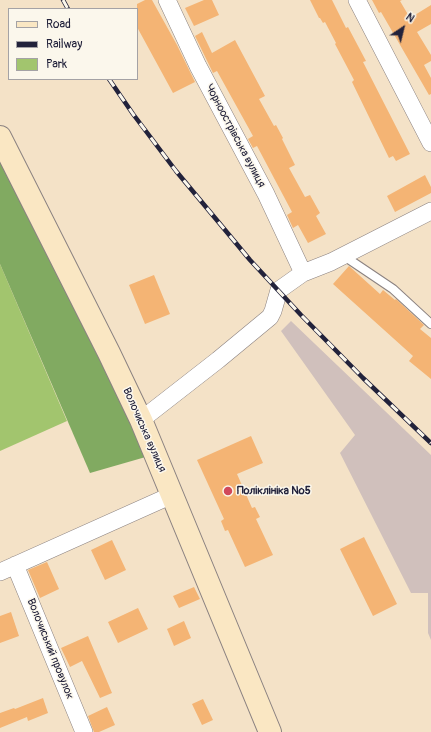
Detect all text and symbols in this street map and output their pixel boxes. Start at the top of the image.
legend [8,8,138,80]
north arrow [383,8,423,48]
text: N [403,10,417,25]
text: Road [46,17,71,32]
text: Railway [46,37,82,52]
text: Park [46,57,67,72]
street label: Чорноострівська вулиця [202,82,268,190]
street label: Волочиська вулиця [119,386,169,474]
place label: Поліклініка №5 [237,484,311,498]
marker: Поліклініка №5 [222,485,234,497]
street label: Волочиський провулок [24,597,76,701]

